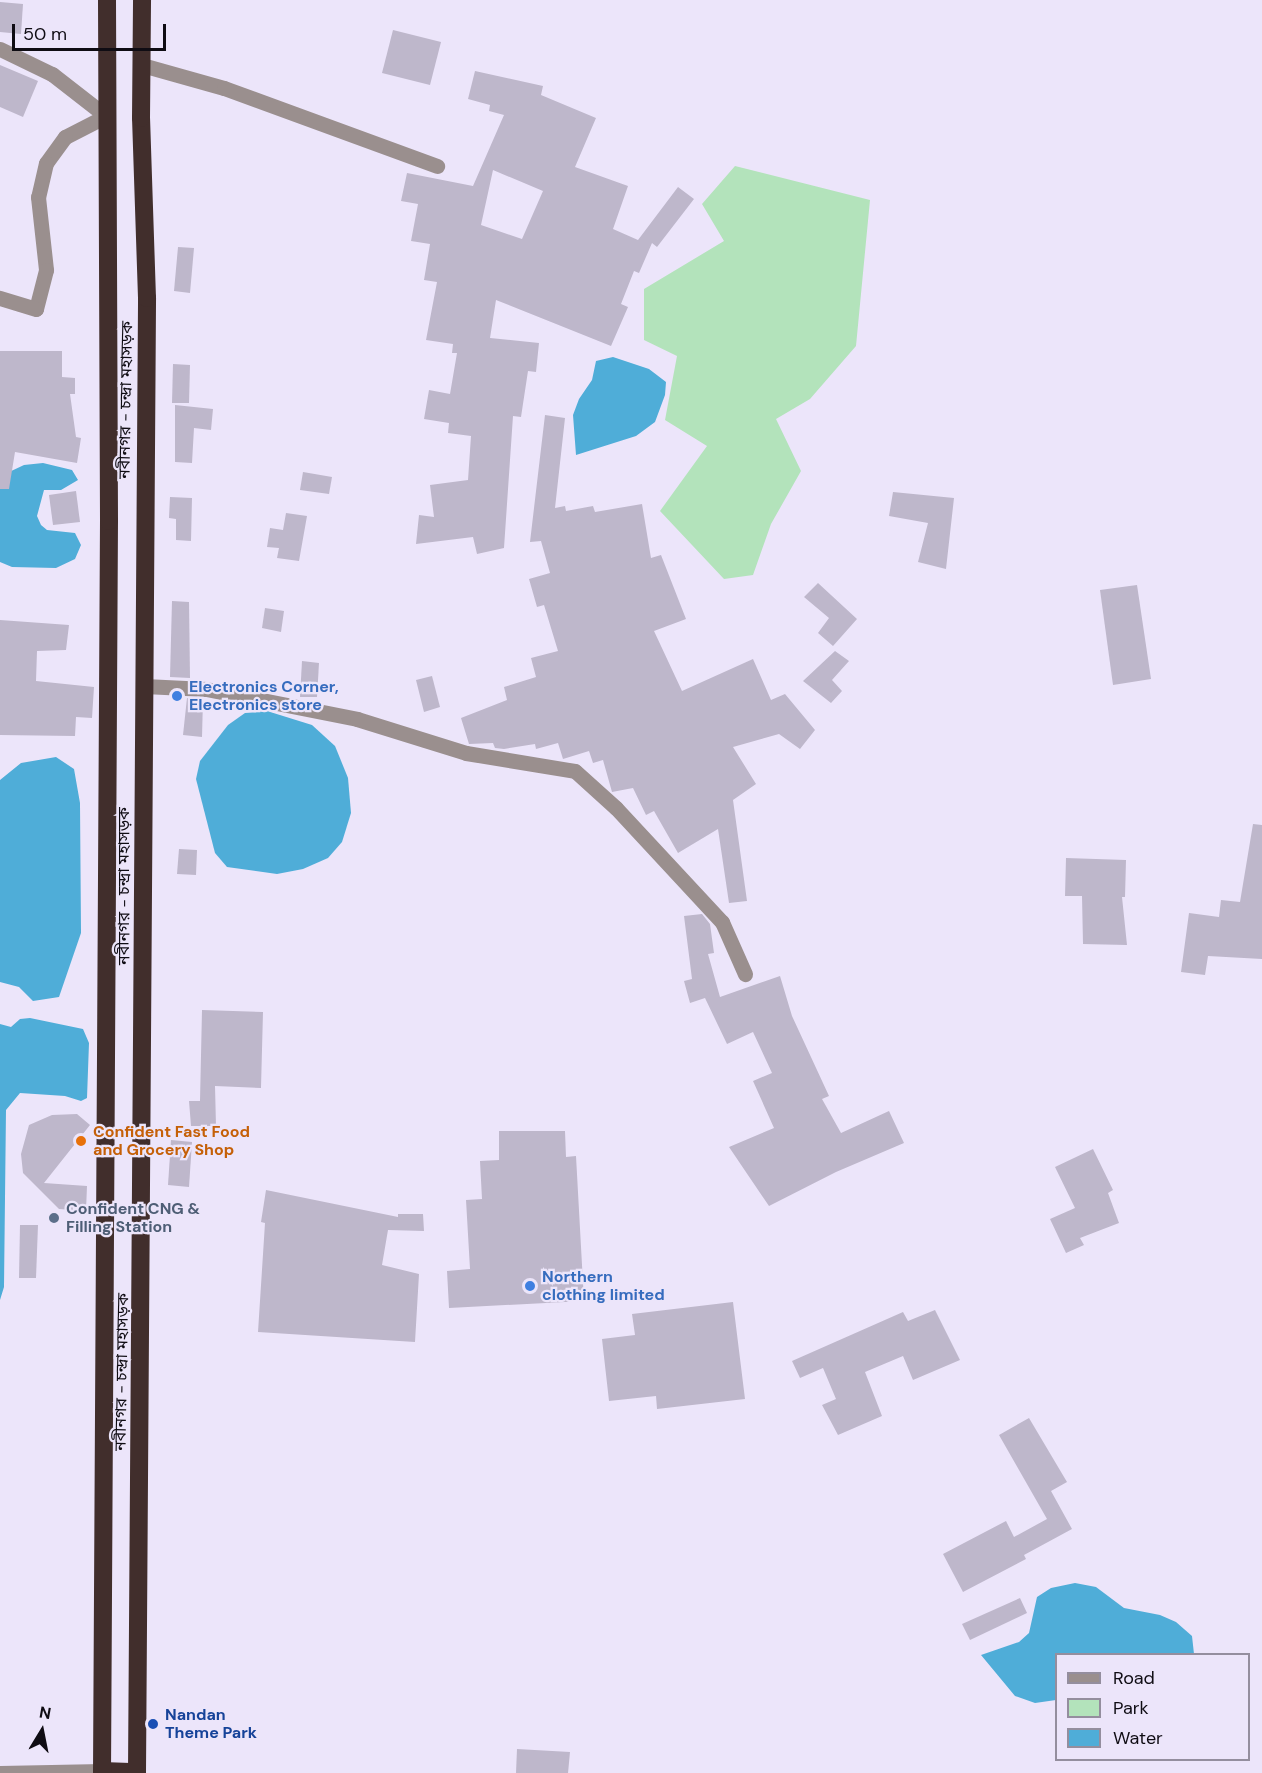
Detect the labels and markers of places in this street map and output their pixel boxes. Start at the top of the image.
place label: Electronics Corner, Electronics store [189,677,339,715]
marker: Electronics Corner, Electronics store [170,689,184,703]
place label: Confident Fast Food and Grocery Shop [93,1122,250,1160]
marker: Confident Fast Food and Grocery Shop [74,1134,88,1148]
place label: Confident CNG & Filling Station [66,1199,200,1237]
marker: Confident CNG & Filling Station [47,1211,61,1225]
place label: Northern clothing limited [542,1267,665,1305]
marker: Northern clothing limited [523,1279,537,1293]
place label: Nandan Theme Park [165,1705,257,1743]
marker: Nandan Theme Park [146,1717,160,1731]

